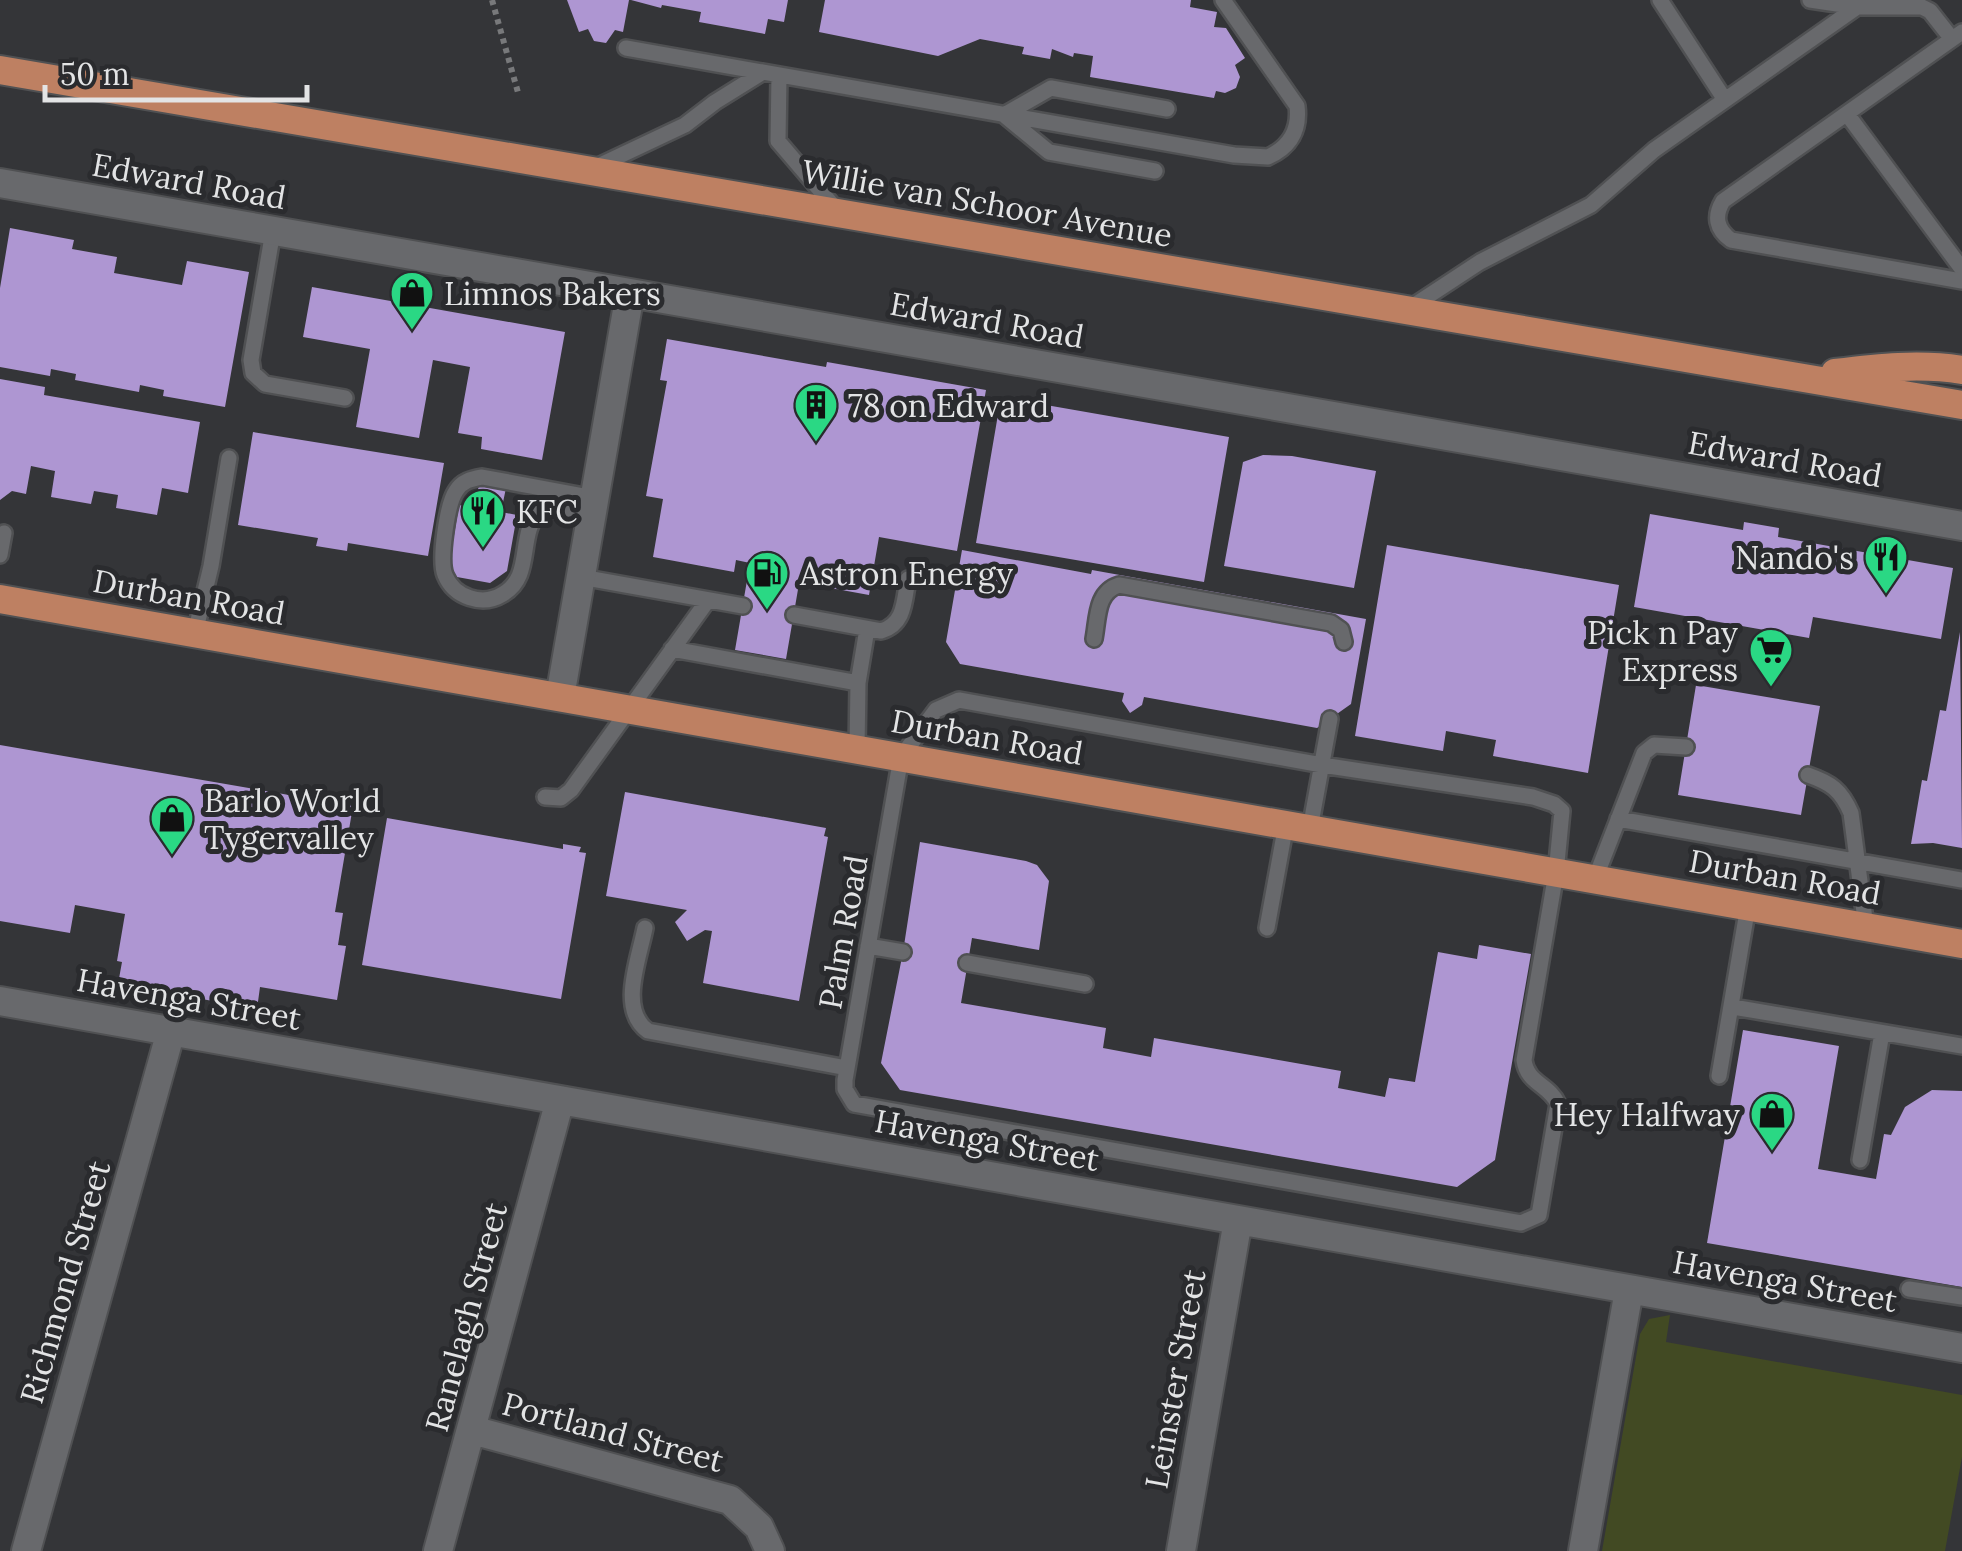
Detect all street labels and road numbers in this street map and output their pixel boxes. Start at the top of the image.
street label: Edward Road [89,144,289,218]
street label: Willie van Schoor Avenue [799,150,1175,256]
street label: Edward Road [887,283,1087,357]
street label: Edward Road [1685,422,1885,496]
street label: Durban Road [90,560,288,634]
street label: Durban Road [888,700,1086,774]
street label: Durban Road [1686,840,1884,914]
street label: Palm Road [809,852,877,1012]
street label: Havenga Street [74,959,305,1039]
street label: Havenga Street [872,1100,1103,1180]
street label: Richmond Street [11,1155,119,1408]
street label: Ranelagh Street [416,1197,516,1436]
street label: Havenga Street [1670,1241,1901,1321]
street label: Leinster Street [1136,1266,1215,1492]
street label: Portland Street [498,1383,729,1481]

